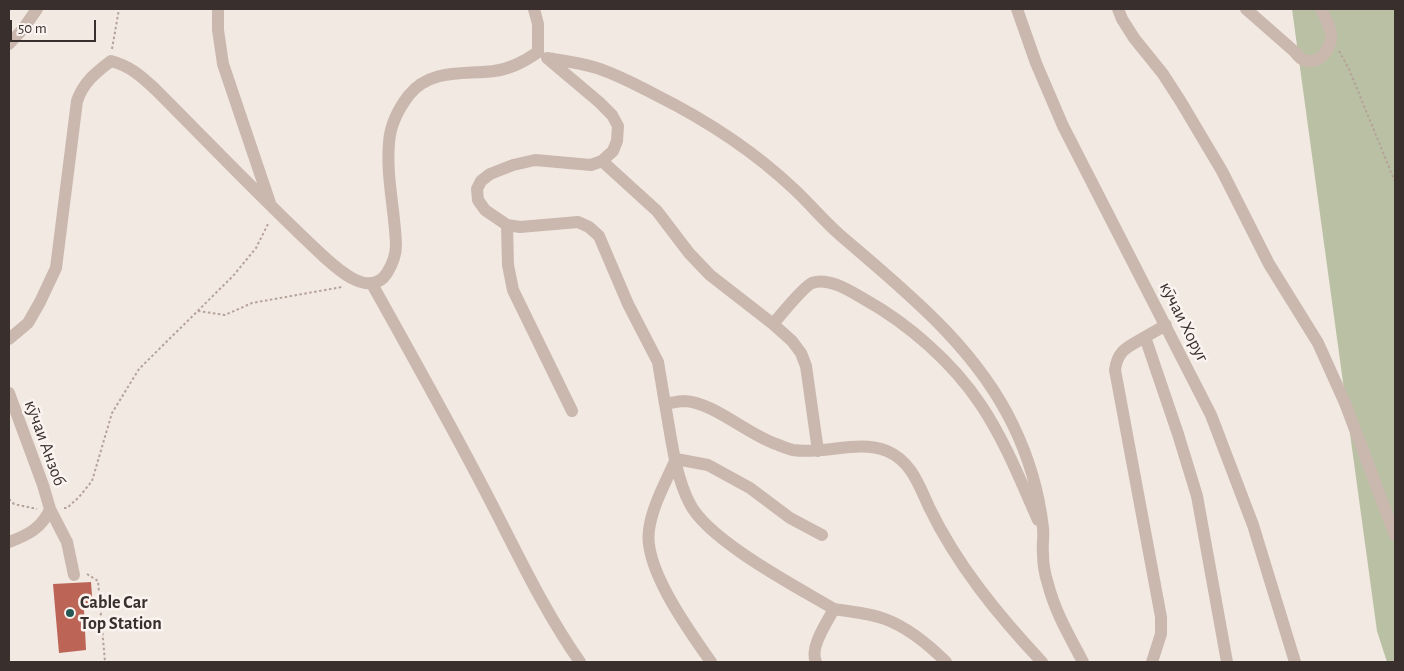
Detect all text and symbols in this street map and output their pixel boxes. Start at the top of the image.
scale bar [12,10,99,42]
text: 50 m [18,21,47,36]
street label: кӯчаи Хоруг [1155,279,1213,365]
street label: кӯчаи Анзоб [20,397,70,489]
place label: Cable Car Top Station [80,592,162,634]
marker: Cable Car Top Station [64,607,76,619]

